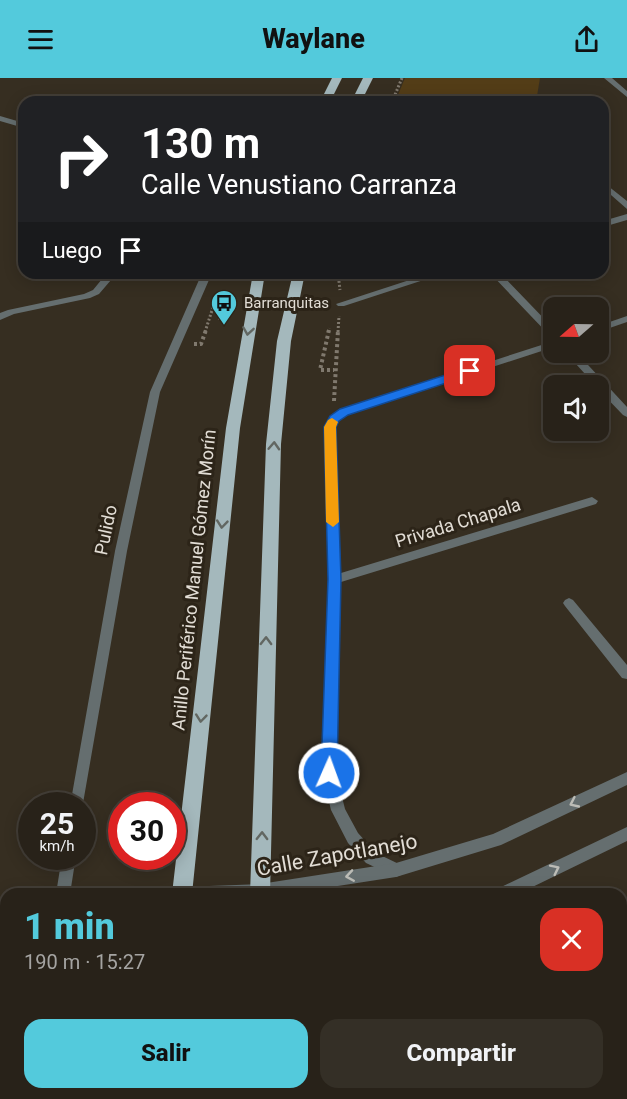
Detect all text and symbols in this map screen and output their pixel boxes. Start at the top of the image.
icon: menu [24,23,57,56]
text: Waylane [262,23,365,55]
icon: share [570,23,603,56]
text: 130 m [141,119,260,168]
icon: right [42,120,120,198]
text: Calle Venustiano Carranza [141,169,457,201]
icon: arrive [114,234,147,267]
text: Luego [42,238,102,263]
bus stop icon: Barranquitas [209,288,239,326]
place label: Barranquitas [244,294,329,312]
north arrow [543,297,609,363]
map controls [543,297,609,441]
one-way arrow [243,326,255,335]
pin [444,345,495,396]
icon: arrive [453,354,486,387]
button: sound [543,375,609,441]
street label: Anillo Periférico Manuel Gómez Morín [167,428,220,731]
one-way arrow [267,441,280,450]
street label: Privada Chapala [393,493,523,552]
street label: Pulido [90,503,121,557]
one-way arrow [217,519,229,528]
one-way arrow [260,636,273,645]
one-way arrow [195,713,208,722]
position arrow [297,741,361,805]
speed limit sign: 30 [108,792,186,870]
one-way arrow [570,795,581,807]
text: 25 [40,806,74,841]
street label: Calle Zapotlanejo [255,829,419,881]
one-way arrow [256,831,268,840]
text: km/h [39,837,75,855]
one-way arrow [549,865,560,877]
one-way arrow [346,869,356,882]
text: 1 min [24,906,115,948]
button: close [540,908,603,971]
text: 190 m · 15:27 [24,950,145,974]
button: Salir [24,1019,308,1088]
button: Compartir [320,1019,603,1088]

